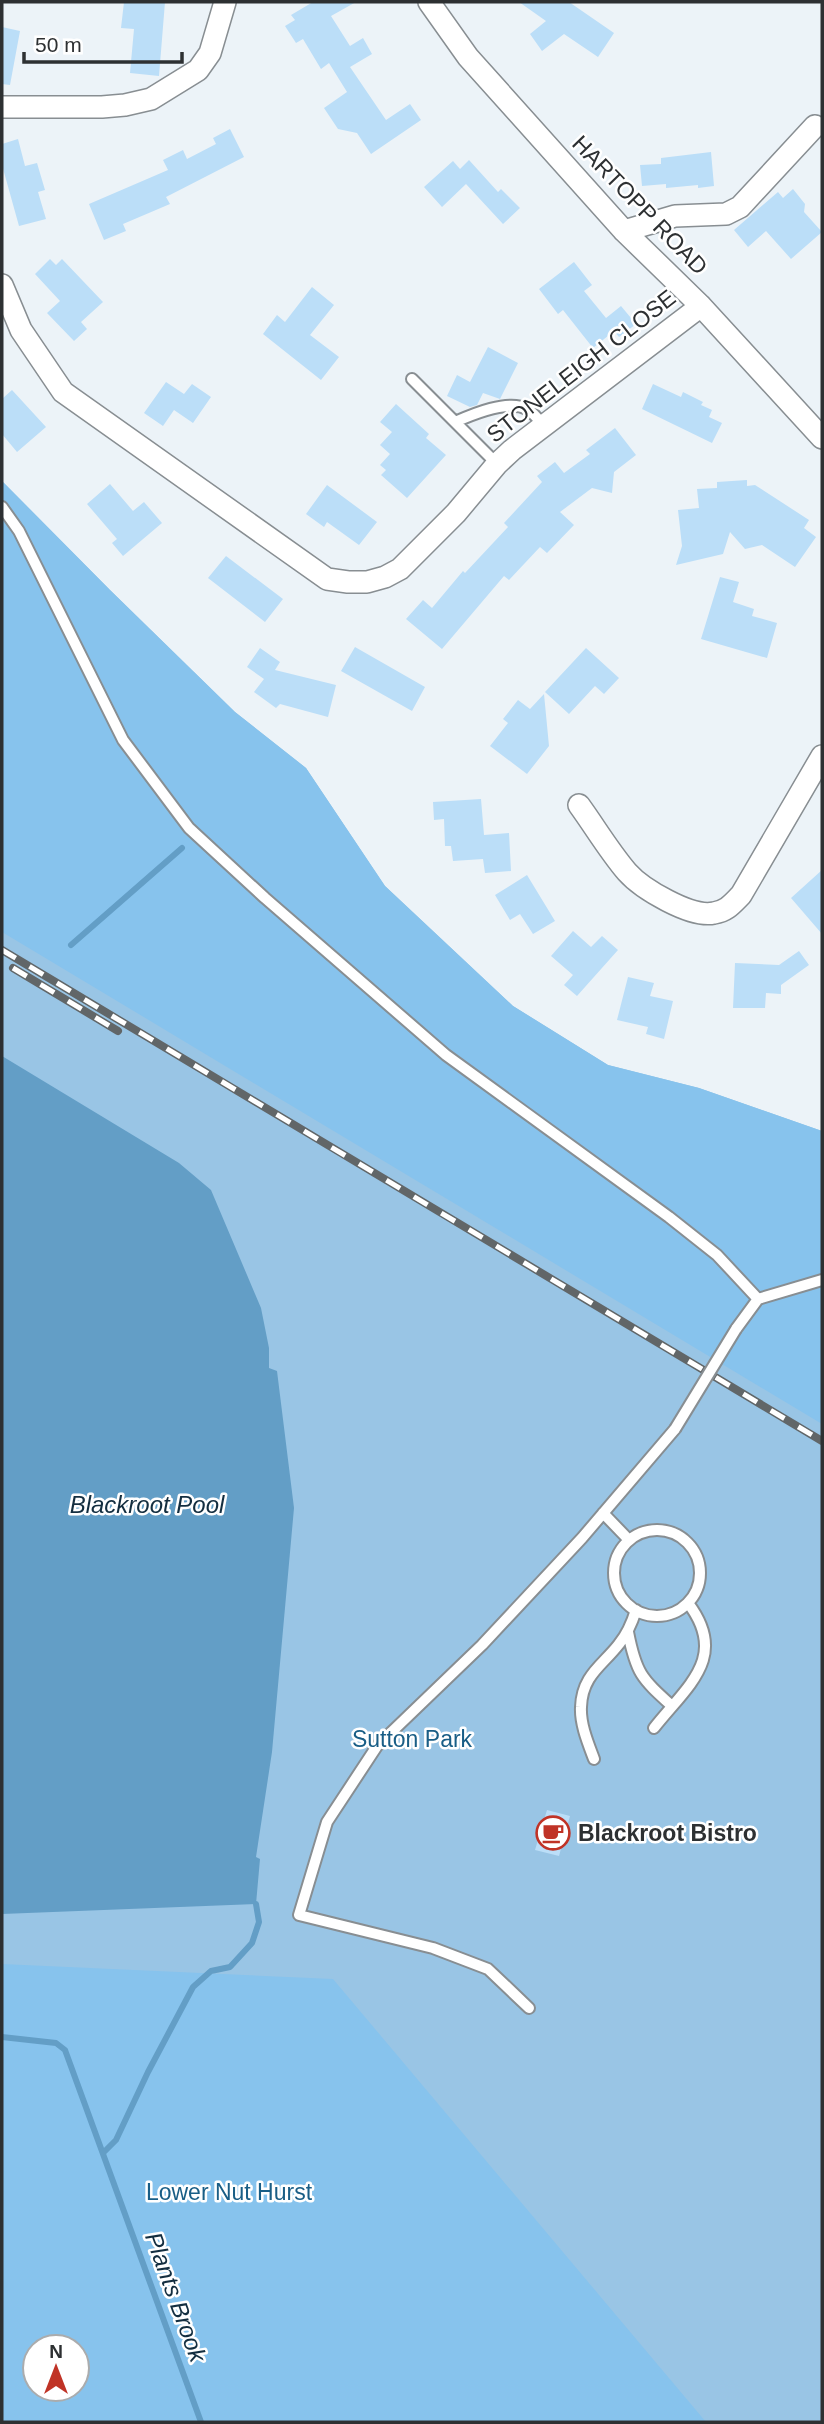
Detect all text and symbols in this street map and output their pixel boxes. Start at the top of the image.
scale bar [24,21,182,65]
text: 50 m [35,33,82,56]
street label: HARTOPP ROAD [567,130,713,280]
street label: STONELEIGH CLOSE [482,284,680,448]
water label: Blackroot Pool [70,1491,225,1518]
park label: Sutton Park [352,1726,473,1752]
cafe icon: Blackroot Bistro [534,1814,572,1852]
place label: Blackroot Bistro [578,1820,757,1846]
park label: Lower Nut Hurst [146,2179,313,2205]
water label: Plants Brook [140,2228,213,2367]
north arrow [21,2333,91,2403]
text: N [49,2341,63,2362]

